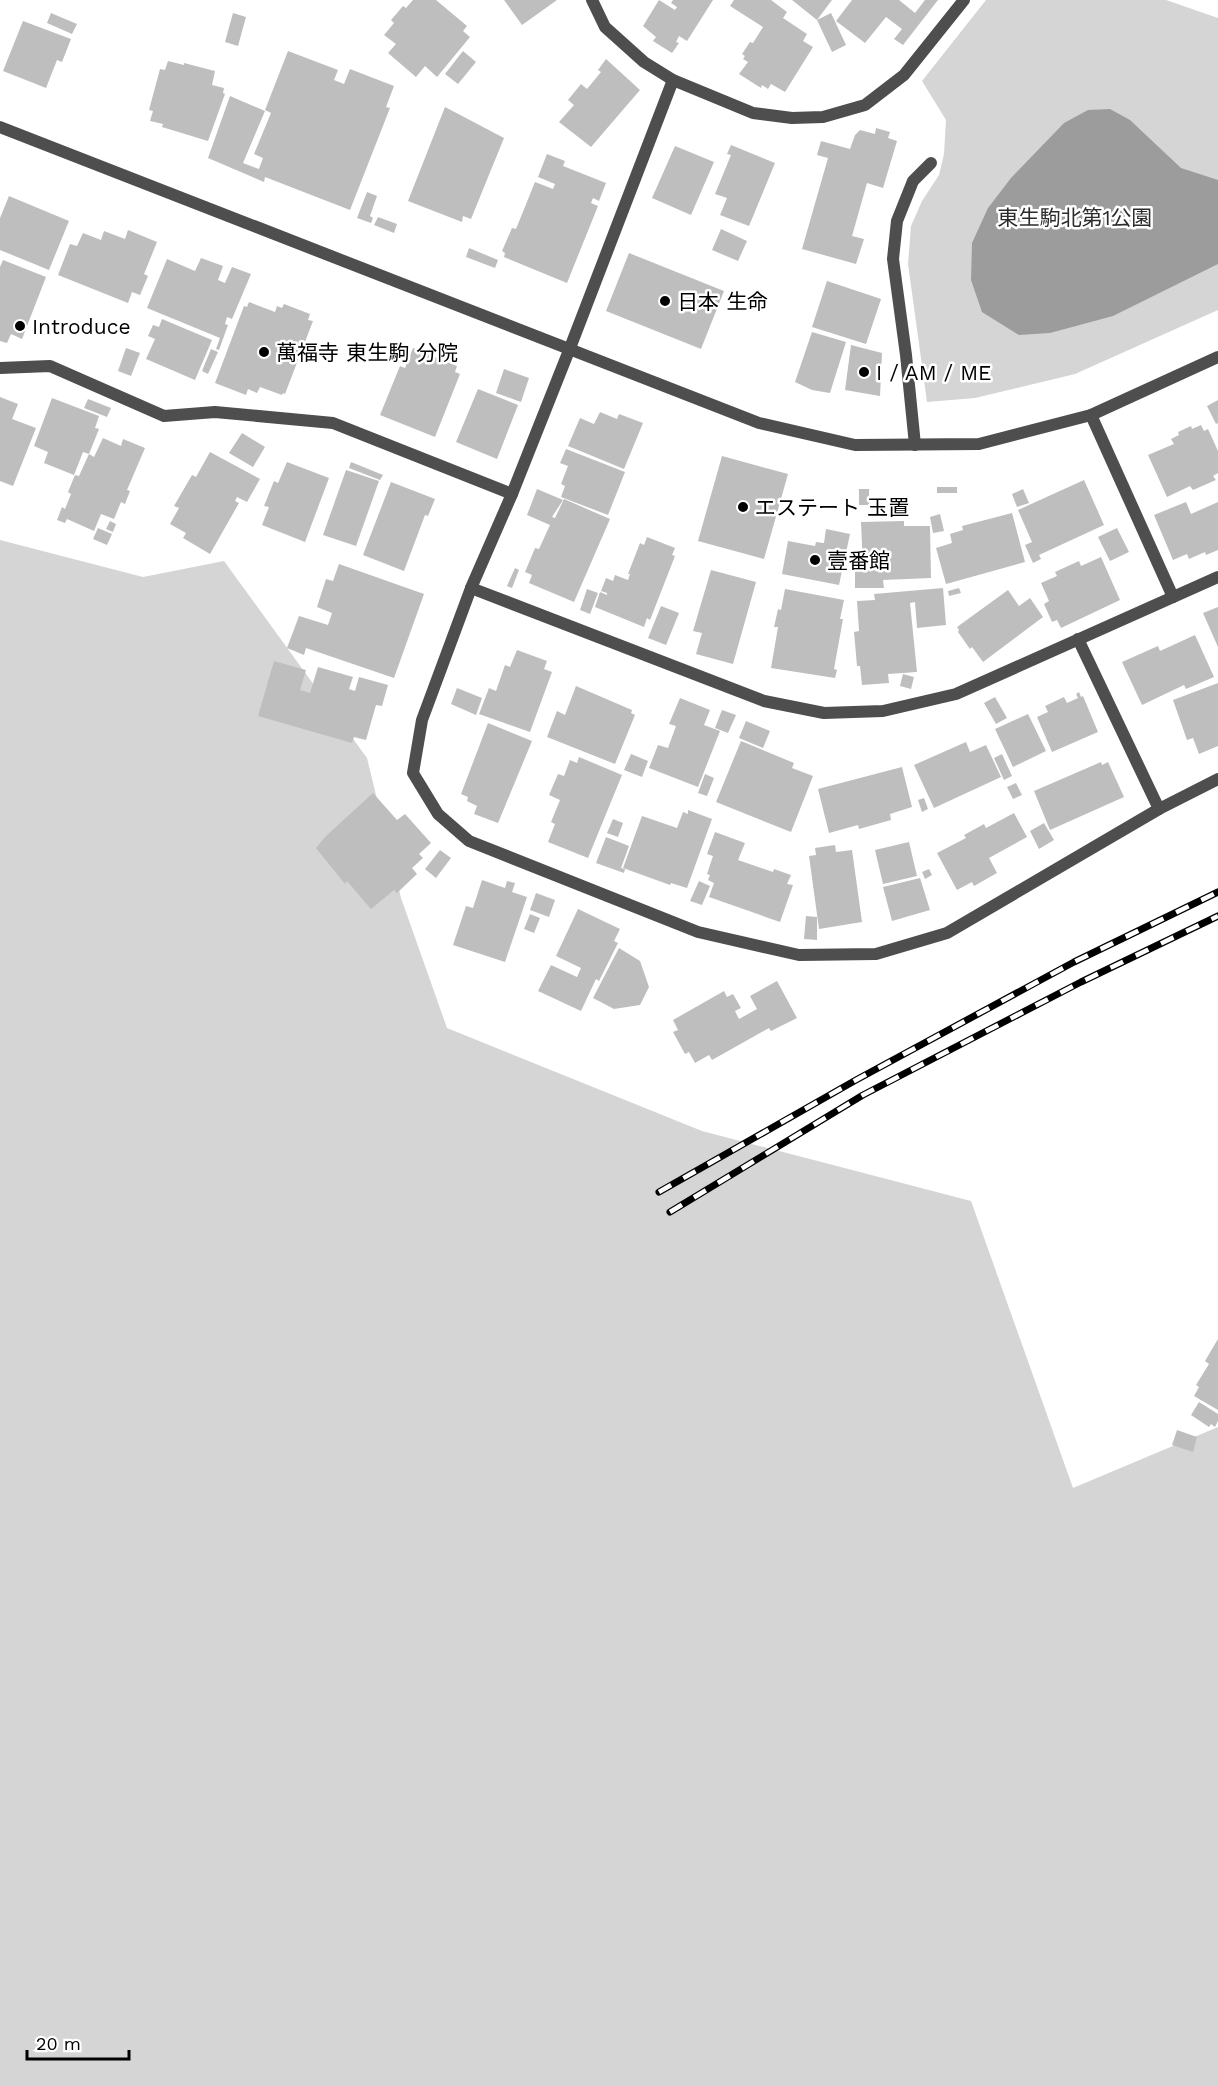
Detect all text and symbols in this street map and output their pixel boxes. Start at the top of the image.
park label: 東生駒北第1公園 [997,205,1153,230]
place label: 日本 生命 [677,289,768,314]
marker: 日本 生命 [658,294,672,308]
place label: Introduce [32,314,131,339]
marker: Introduce [13,319,27,333]
place label: 萬福寺 東生駒 分院 [276,340,458,365]
marker: 萬福寺 東生駒 分院 [257,345,271,359]
place label: I / AM / ME [876,360,992,385]
marker: I / AM / ME [857,365,871,379]
place label: エステート 玉置 [755,495,909,520]
marker: エステート 玉置 [736,500,750,514]
place label: 壹番館 [827,548,890,573]
marker: 壹番館 [808,553,822,567]
scale bar [27,2023,129,2061]
text: 20 m [36,2033,81,2054]

